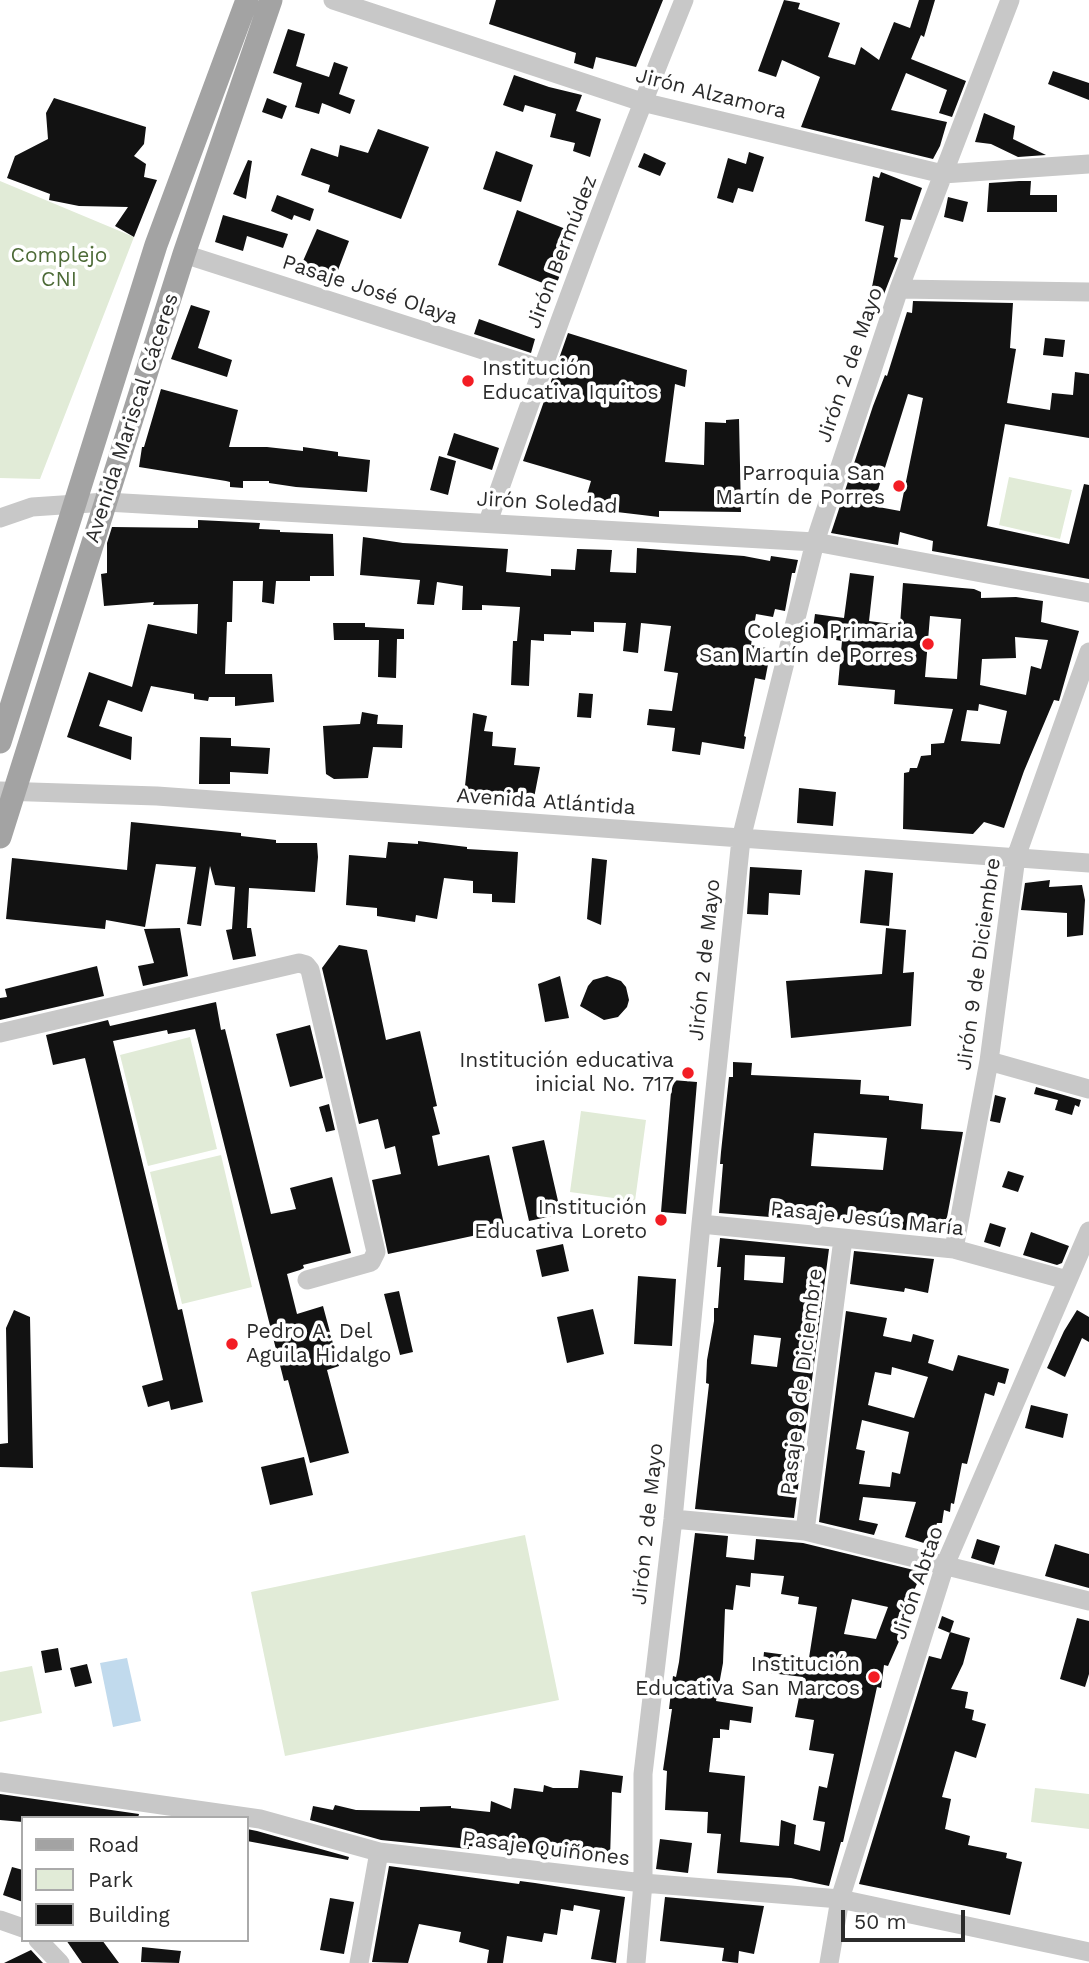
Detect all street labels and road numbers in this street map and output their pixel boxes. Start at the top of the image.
street label: Jirón Alzamora [633,63,789,125]
street label: Jirón Bermúdez [521,172,603,332]
street label: Pasaje José Olaya [279,250,461,330]
street label: Jirón 2 de Mayo [812,284,888,446]
street label: Avenida Mariscal Cáceres [80,290,184,546]
street label: Jirón Soledad [476,487,618,519]
street label: Avenida Atlántida [456,783,636,821]
street label: Jirón 9 de Diciembre [952,856,1006,1072]
street label: Jirón 2 de Mayo [684,878,726,1042]
street label: Pasaje Jesús María [769,1196,965,1242]
street label: Pasaje 9 de Diciembre [776,1267,828,1497]
street label: Jirón 2 de Mayo [627,1442,669,1606]
street label: Jirón Abtao [887,1523,949,1643]
street label: Pasaje Quiñones [461,1826,631,1872]

